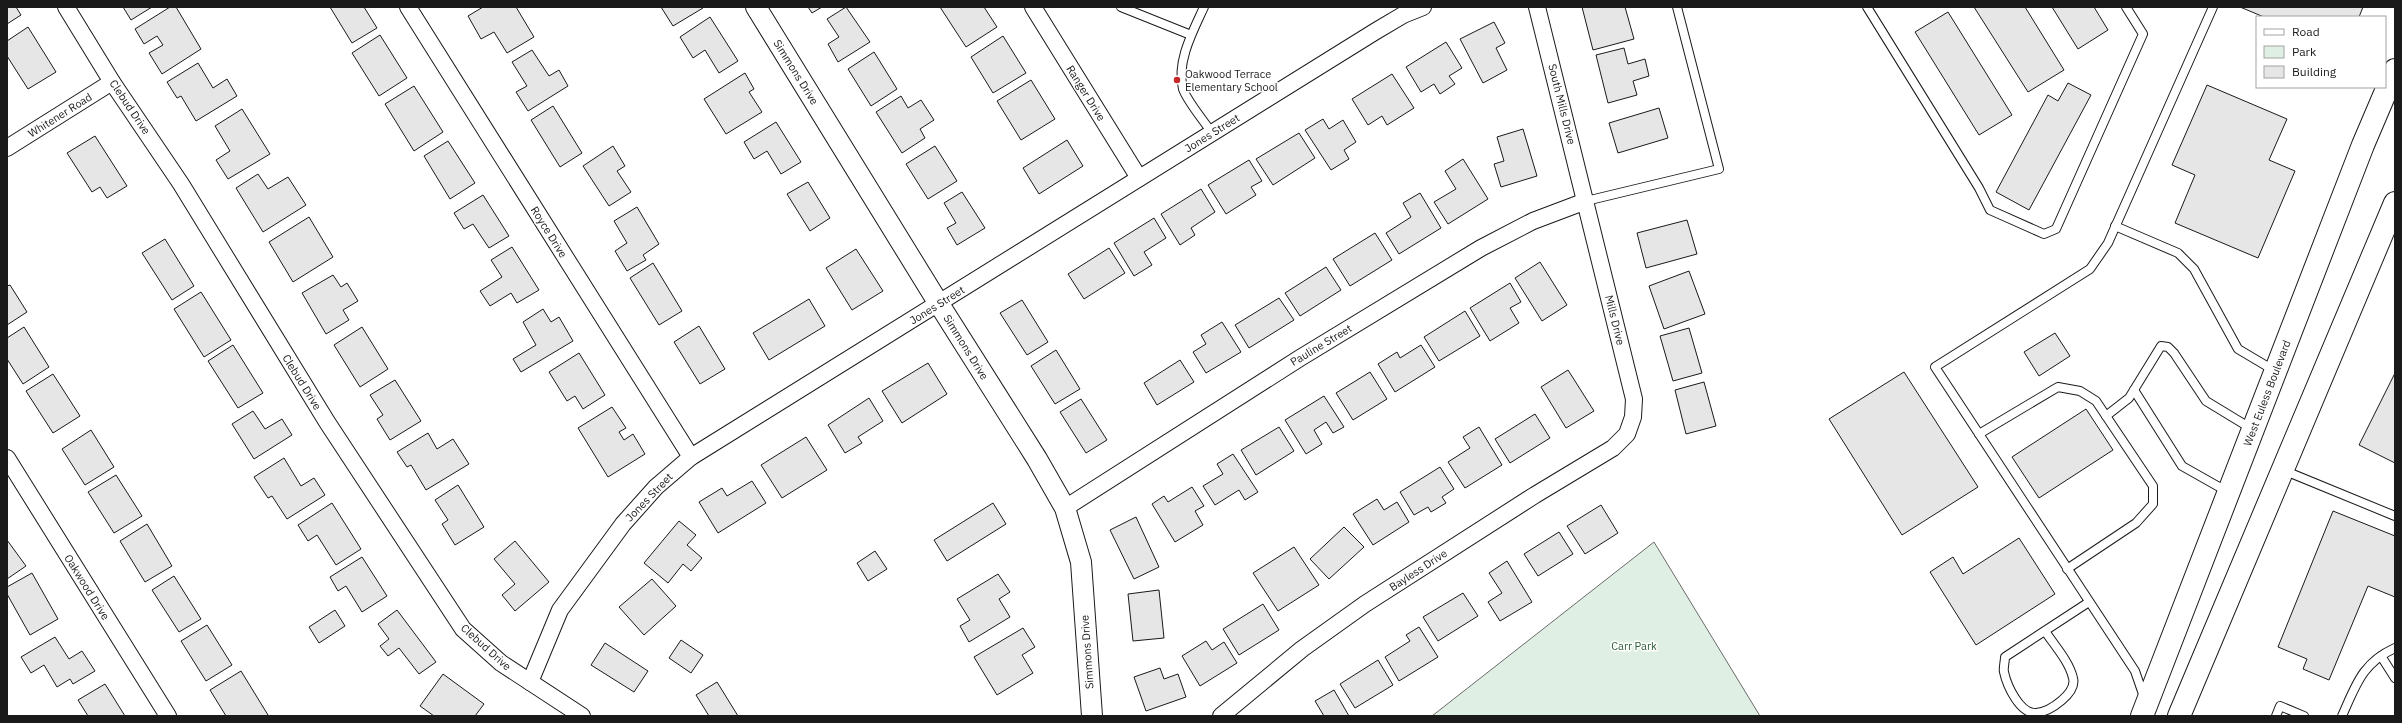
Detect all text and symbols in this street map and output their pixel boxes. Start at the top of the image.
legend [2256,16,2386,88]
text: Road [2292,24,2320,39]
street label: Simmons Drive [770,37,822,107]
text: Park [2292,44,2317,59]
street label: South Mills Drive [1545,62,1579,146]
street label: Ranger Drive [1063,63,1109,123]
text: Building [2292,64,2337,79]
place label: Oakwood Terrace Elementary School [1185,67,1278,94]
marker: Oakwood Terrace Elementary School [1172,75,1182,85]
street label: Clebud Drive [107,77,153,137]
street label: Whitener Road [25,90,95,140]
street label: Jones Street [1182,111,1242,155]
street label: Royce Drive [528,204,570,260]
street label: Jones Street [907,283,967,327]
street label: Mills Drive [1602,294,1628,346]
street label: Simmons Drive [940,312,992,382]
street label: Pauline Street [1288,321,1354,369]
street label: West Euless Boulevard [2240,338,2294,448]
street label: Clebud Drive [279,352,325,412]
street label: Jones Street [622,470,676,524]
street label: Bayless Drive [1386,546,1450,594]
street label: Oakwood Drive [61,552,113,622]
street label: Simmons Drive [1077,614,1097,690]
street label: Clebud Drive [458,621,514,673]
park label: Carr Park [1611,639,1657,653]

